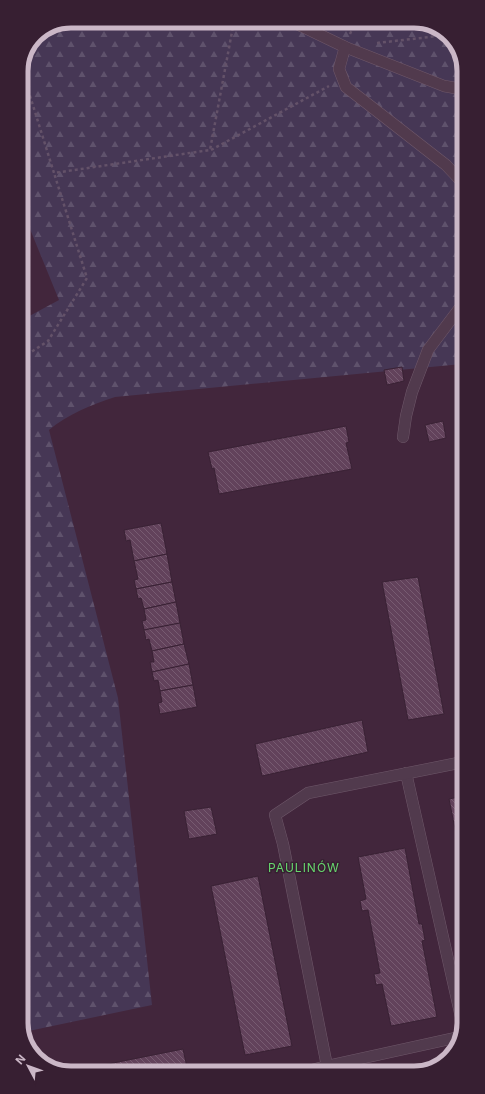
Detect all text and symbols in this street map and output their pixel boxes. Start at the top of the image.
district label: PAULINÓW [268,860,340,875]
north arrow [8,1046,48,1086]
text: N [12,1052,28,1067]

